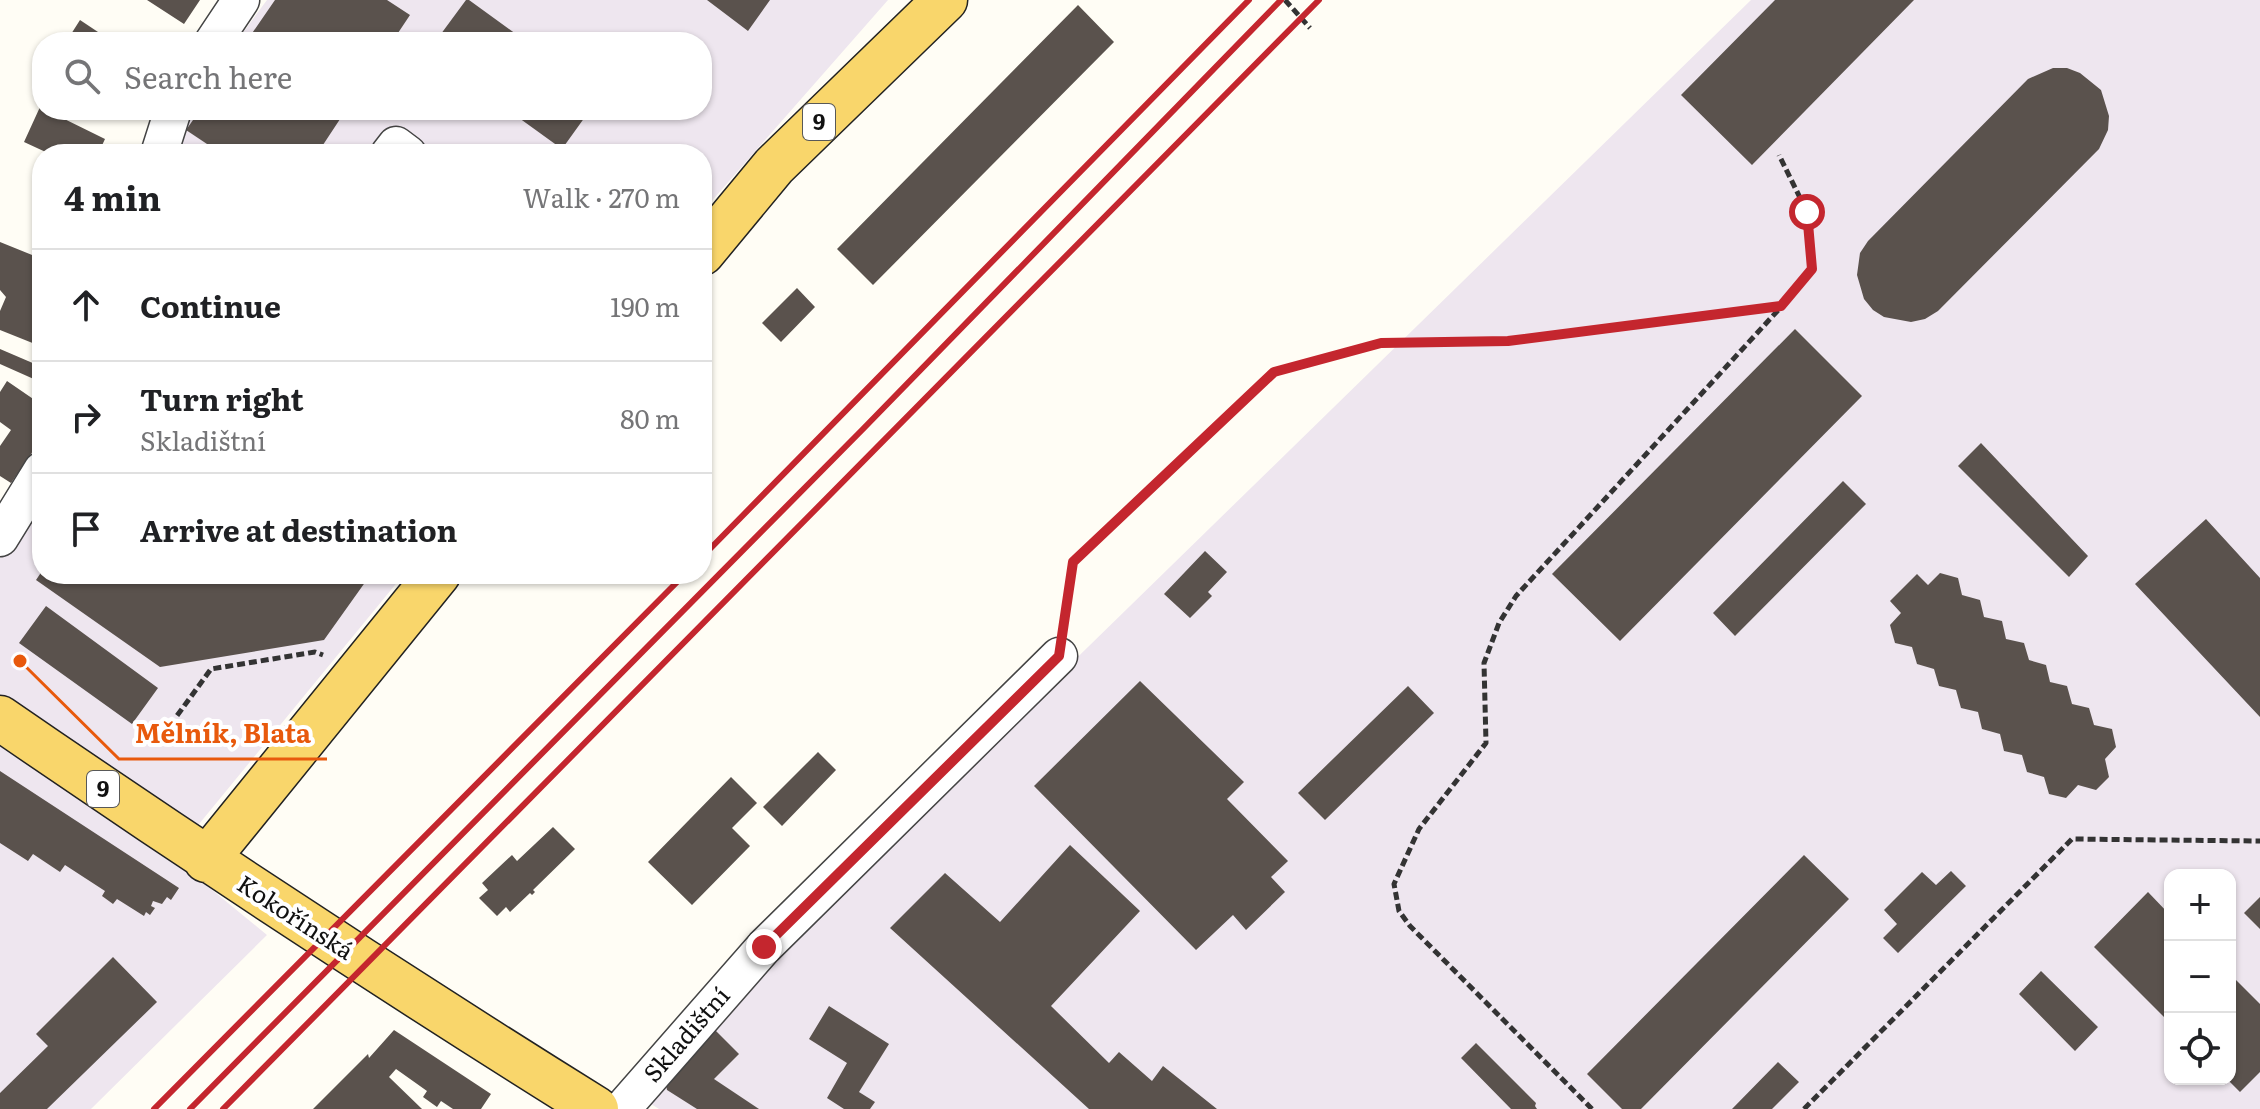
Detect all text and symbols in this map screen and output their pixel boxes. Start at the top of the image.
search box [32,32,712,120]
icon: search [60,54,104,98]
text: Search here [124,54,292,98]
road number: 9 [803,104,835,140]
text: 4 min [64,171,161,221]
text: Walk · 270 m [523,177,680,216]
route start [1789,194,1825,230]
icon: ahead [64,283,108,327]
text: Continue [140,283,281,327]
text: 190 m [610,286,680,325]
text: Turn right [140,376,304,420]
icon: right [64,395,108,439]
text: 80 m [620,398,680,437]
text: Skladištní [140,420,266,459]
icon: arrive [64,507,108,551]
text: Arrive at destination [140,507,457,551]
callout: Mělník, Blata [119,709,327,759]
text: Mělník, Blata [135,712,311,751]
road number: 9 [87,771,119,807]
street label: Kokořínská [231,865,362,967]
map controls [2164,869,2236,1085]
button: + [2164,869,2236,941]
route end [746,929,782,965]
button: − [2164,941,2236,1013]
street label: Skladištní [634,978,736,1089]
button: locate [2164,1013,2236,1085]

